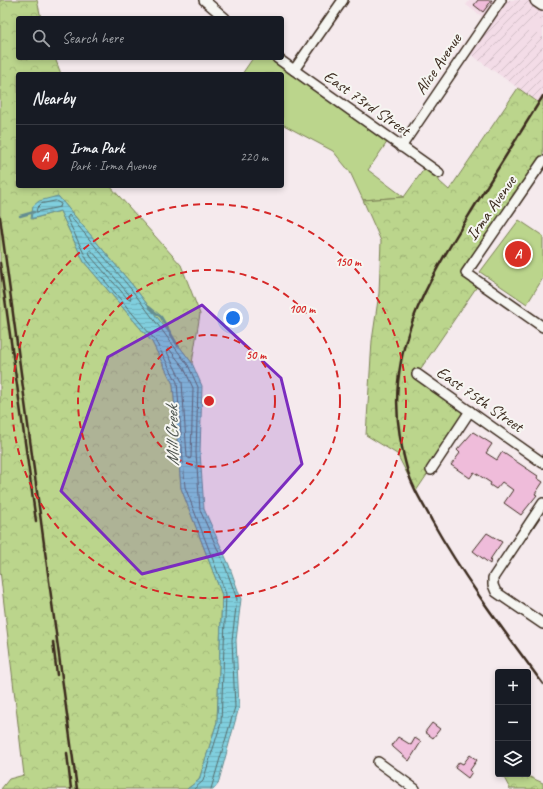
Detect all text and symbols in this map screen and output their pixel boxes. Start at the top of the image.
search box [16,16,284,60]
icon: search [30,27,52,49]
street label: Alice Avenue [410,28,467,99]
text: Search here [62,29,123,48]
street label: East 73rd Street [320,65,416,142]
text: Nearby [32,88,75,109]
text: Irma Park [70,139,124,158]
text: A [42,149,48,165]
text: 220 m [240,149,268,165]
text: Park · Irma Avenue [70,158,156,174]
street label: Irma Avenue [461,171,522,244]
pin: A [505,239,531,269]
text: 150 m [335,254,362,270]
text: 100 m [289,301,316,317]
your location [223,308,243,328]
text: 50 m [246,347,267,363]
street label: East 75th Street [432,361,529,438]
centre of rings [202,394,216,408]
water label: Mill Creek [160,402,184,466]
map controls [495,669,531,777]
button: + [495,669,531,705]
button: − [495,705,531,741]
button: layers [495,741,531,777]

